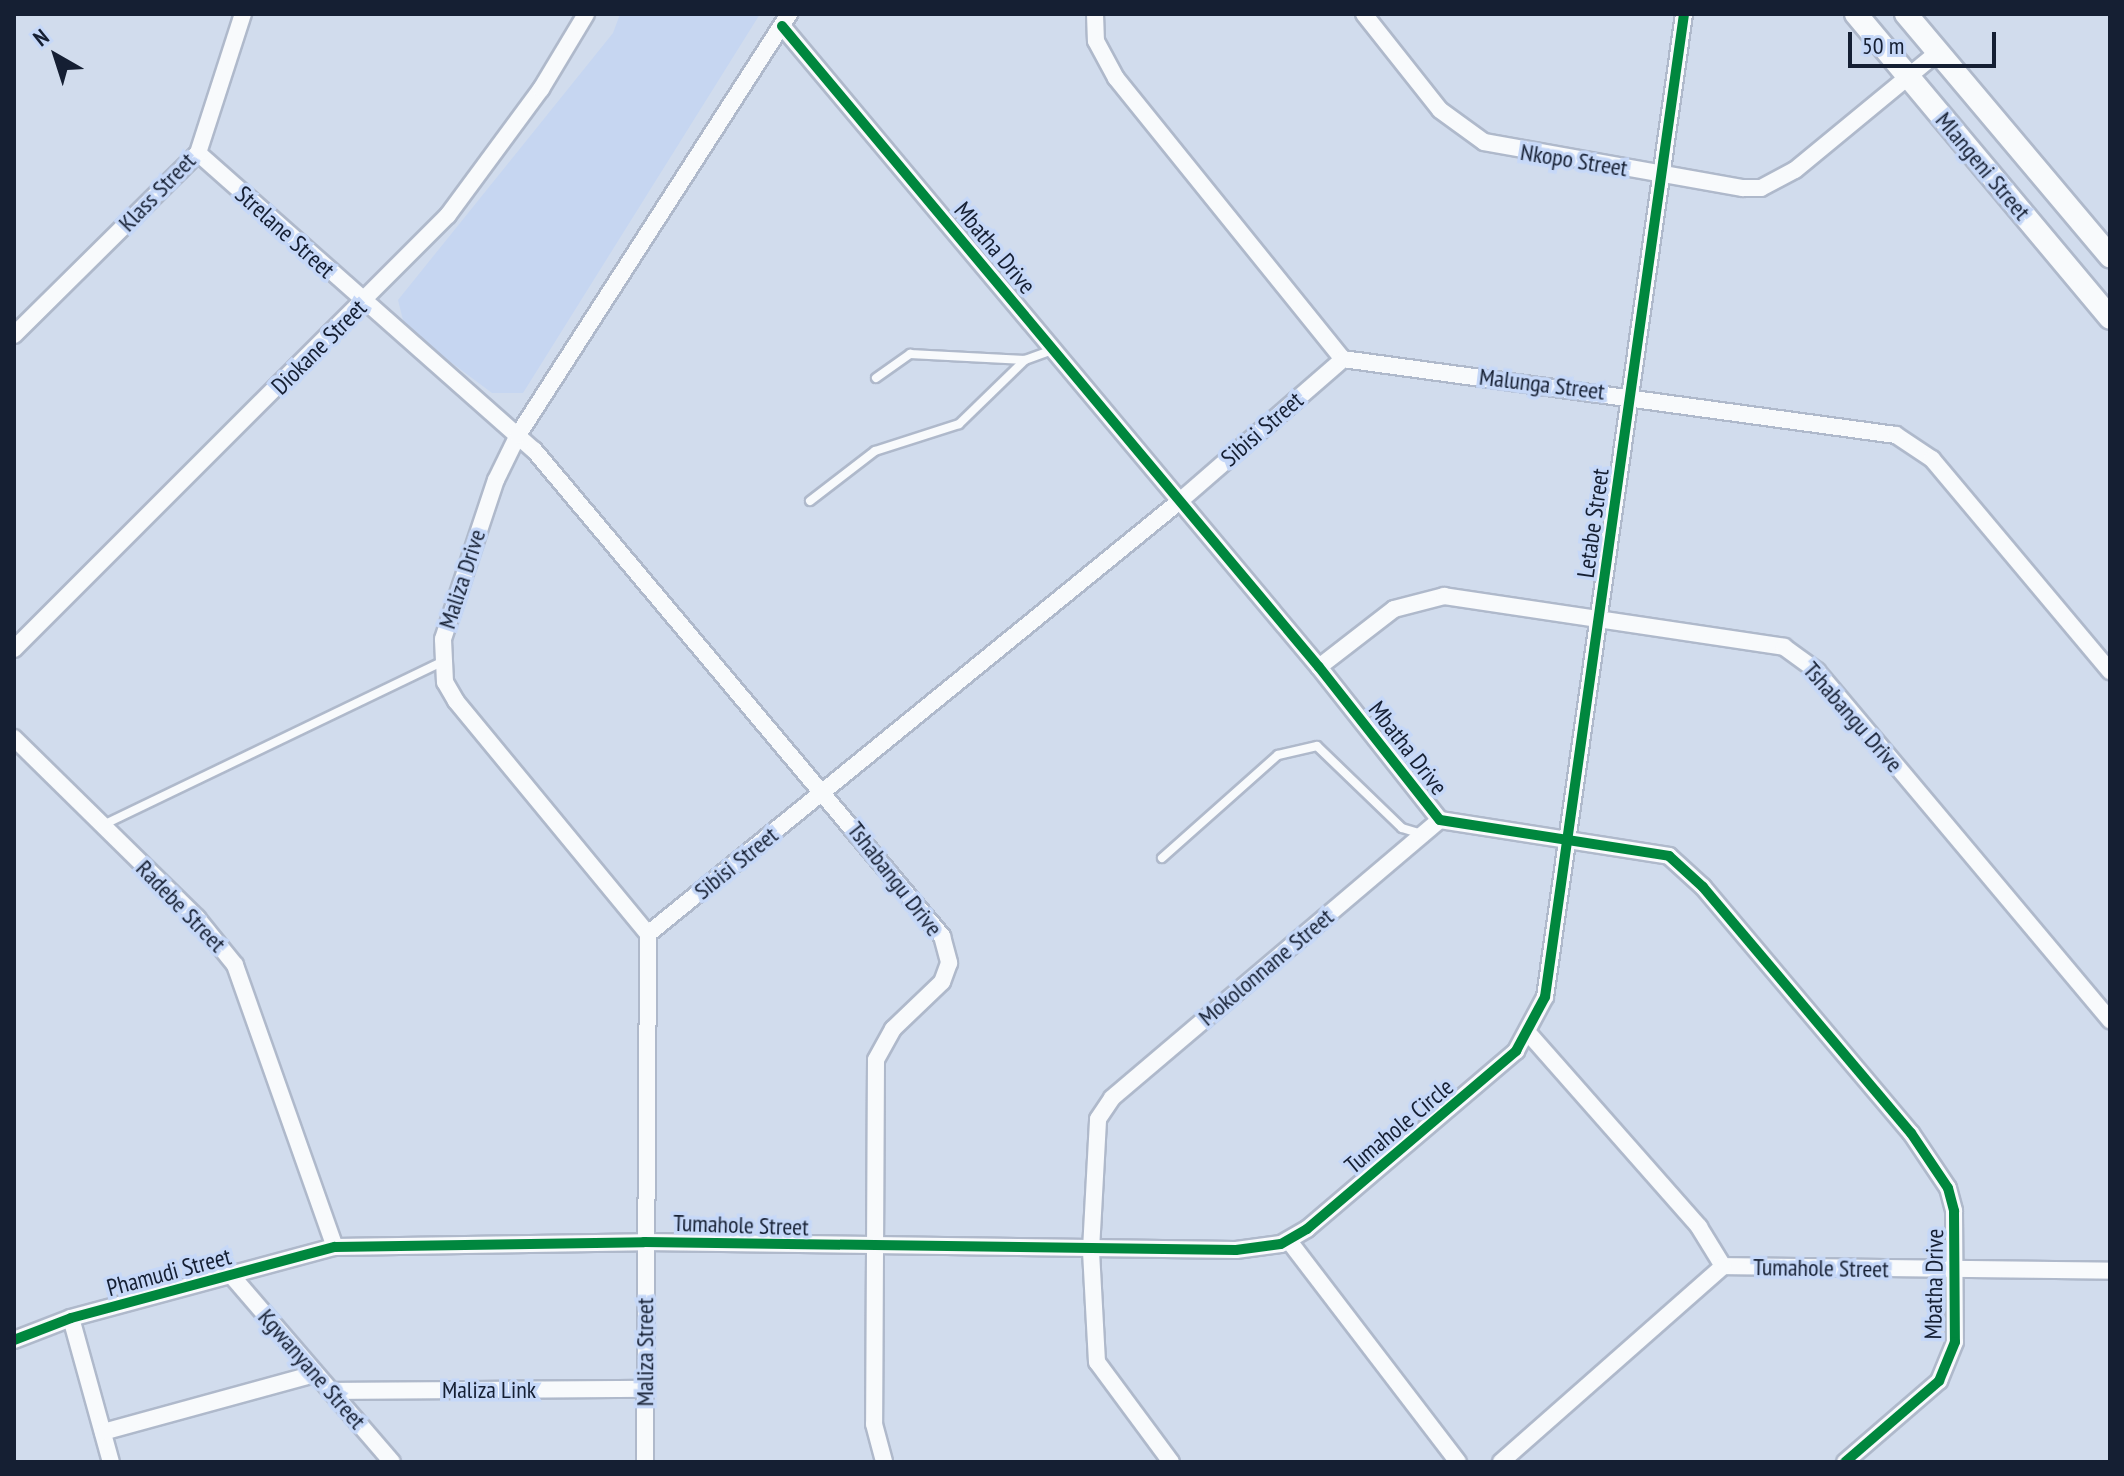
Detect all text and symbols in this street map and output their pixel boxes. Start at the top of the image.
north arrow [16,16,96,96]
scale bar [1852,16,2000,66]
text: N [27,23,54,52]
text: 50 m [1862,30,1904,61]
street label: Mlangeni Street [1930,106,2036,226]
street label: Nkopo Street [1518,137,1630,183]
street label: Klass Street [113,147,201,237]
street label: Strelane Street [229,180,341,284]
street label: Mbatha Drive [948,196,1042,300]
street label: Diokane Street [266,294,372,400]
street label: Malunga Street [1478,362,1606,406]
street label: Sibisi Street [1215,386,1309,472]
street label: Letabe Street [1571,466,1615,580]
street label: Maliza Drive [432,526,492,632]
street label: Tshabangu Drive [1797,656,1909,778]
street label: Mbatha Drive [1363,695,1453,801]
street label: Tshabangu Drive [841,816,949,942]
street label: Sibisi Street [688,821,784,905]
street label: Radebe Street [130,854,232,958]
street label: Mokolonnane Street [1193,902,1339,1032]
street label: Tumahole Circle [1339,1072,1459,1180]
street label: Tumahole Street [673,1208,809,1242]
street label: Mbatha Drive [1919,1228,1949,1340]
street label: Phamudi Street [104,1242,234,1302]
street label: Tumahole Street [1753,1252,1889,1284]
street label: Maliza Street [631,1298,659,1406]
street label: Kgwanyane Street [252,1303,372,1435]
street label: Maliza Link [442,1376,536,1404]

